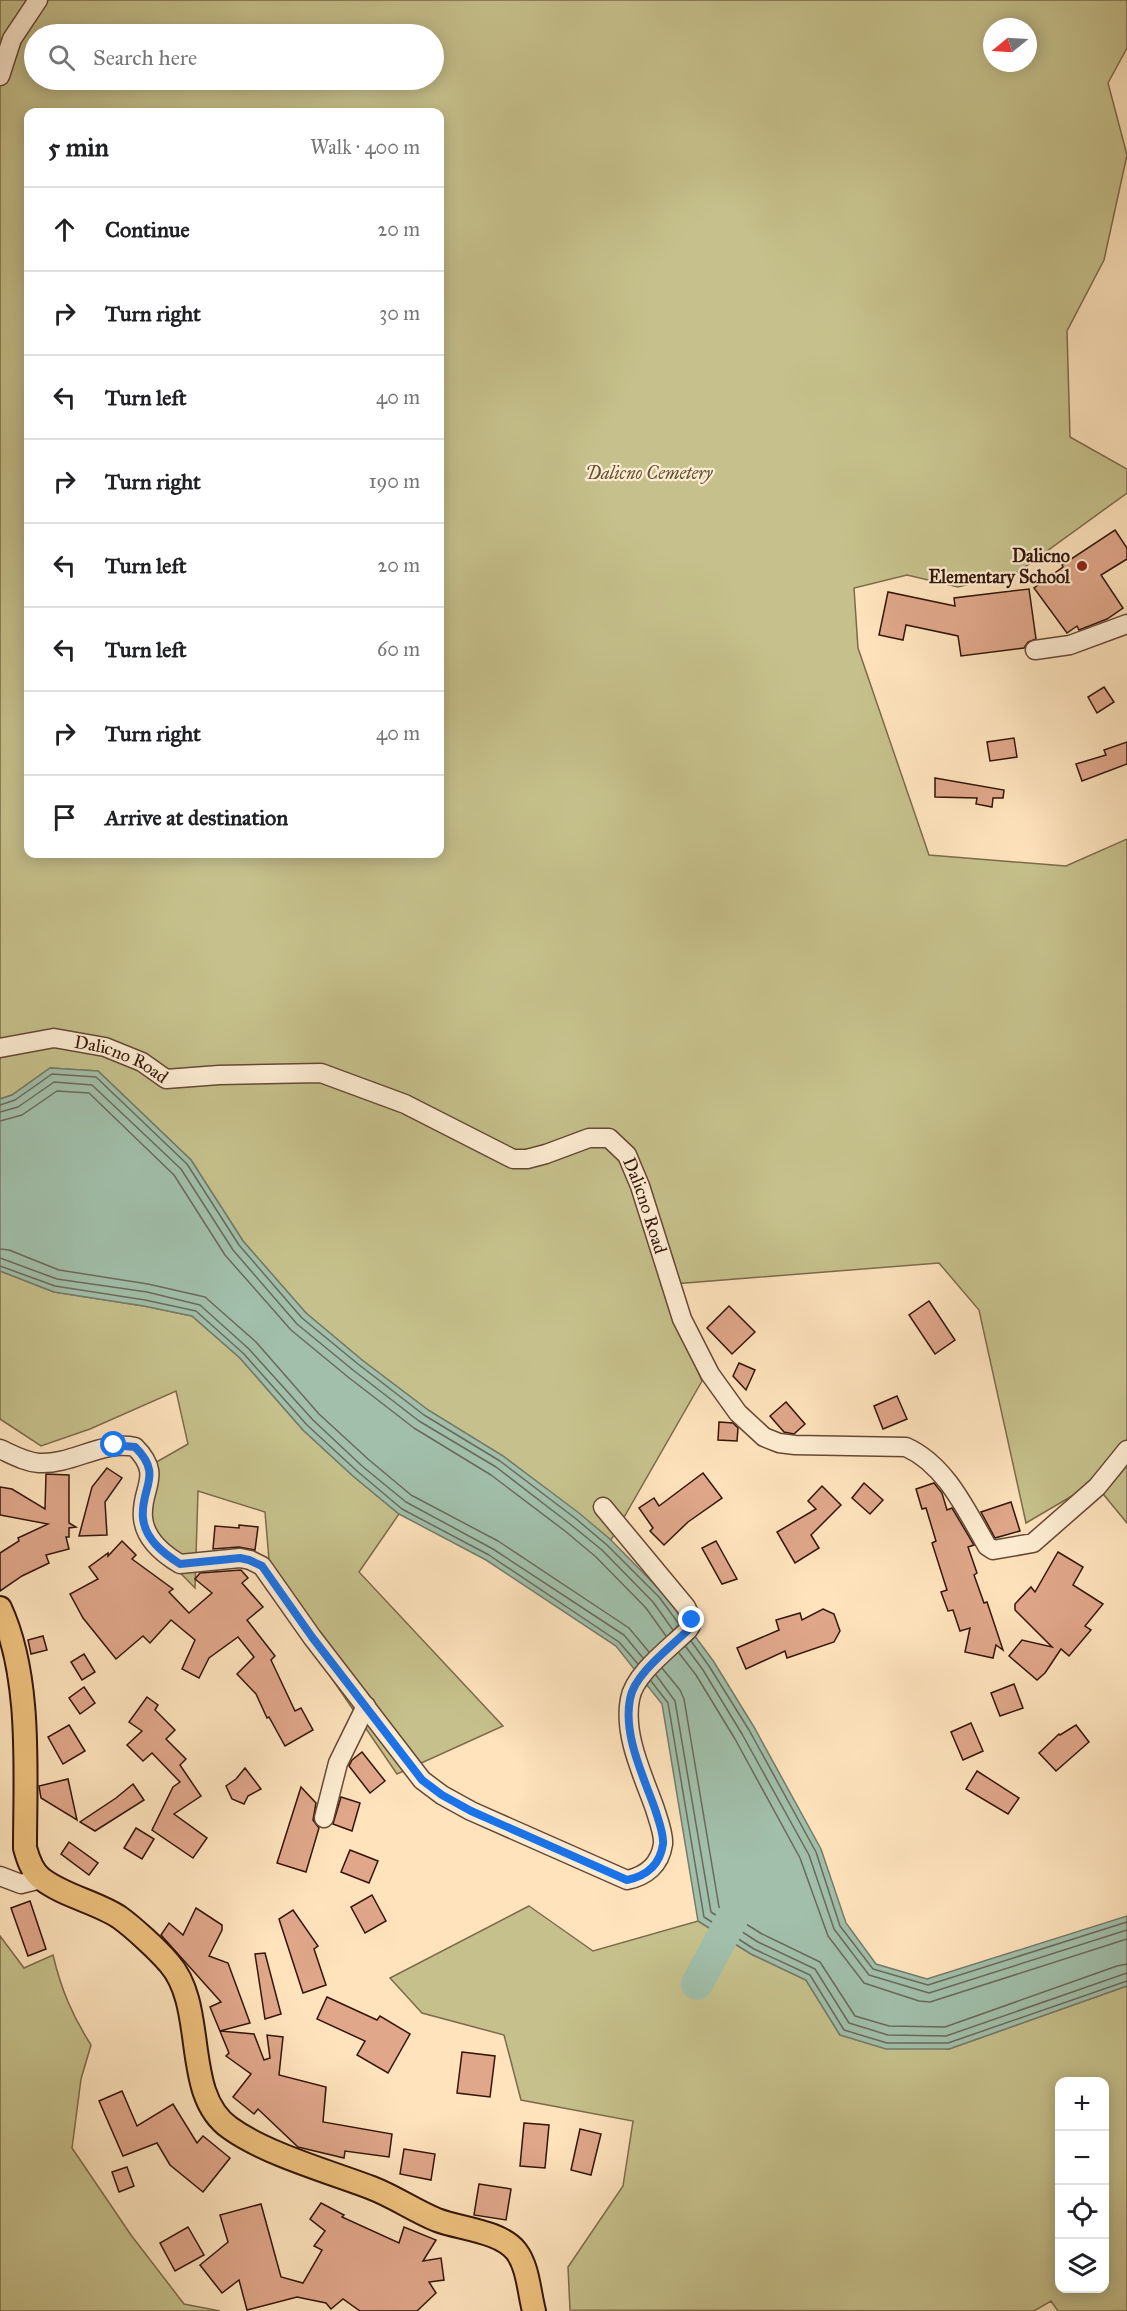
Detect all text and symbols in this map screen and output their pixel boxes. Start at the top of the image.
north arrow [983,18,1037,72]
search box [24,24,444,90]
icon: search [45,41,78,74]
text: Search here [93,44,197,71]
text: 5 min [48,131,109,163]
text: Walk · 400 m [310,135,420,159]
icon: ahead [48,213,81,246]
text: Continue [105,216,190,243]
text: 20 m [377,217,420,241]
icon: right [48,297,81,330]
text: Turn right [105,300,201,327]
text: 30 m [379,301,420,325]
icon: left [48,381,81,414]
text: Turn left [105,384,187,411]
text: 40 m [376,385,420,409]
park label: Dalicno Cemetery [585,462,714,484]
icon: right [48,465,81,498]
text: Turn right [105,468,201,495]
text: 190 m [369,469,420,493]
place label: Dalicno Elementary School [928,545,1071,589]
icon: left [48,549,81,582]
text: Turn left [105,552,187,579]
text: 20 m [377,553,420,577]
marker: Dalicno Elementary School [1075,559,1089,573]
icon: left [48,633,81,666]
text: Turn left [105,636,187,663]
text: 60 m [377,637,420,661]
icon: right [48,717,81,750]
text: Turn right [105,720,201,747]
text: 40 m [376,721,420,745]
icon: arrive [48,801,81,834]
text: Arrive at destination [105,804,288,831]
street label: Dalicno Road [73,1031,172,1088]
street label: Dalicno Road [618,1154,672,1256]
route start [100,1431,126,1457]
route end [678,1606,704,1632]
map controls [1055,2077,1109,2293]
button: + [1055,2077,1109,2131]
button: − [1055,2131,1109,2185]
button: locate [1055,2185,1109,2239]
button: layers [1055,2239,1109,2293]

